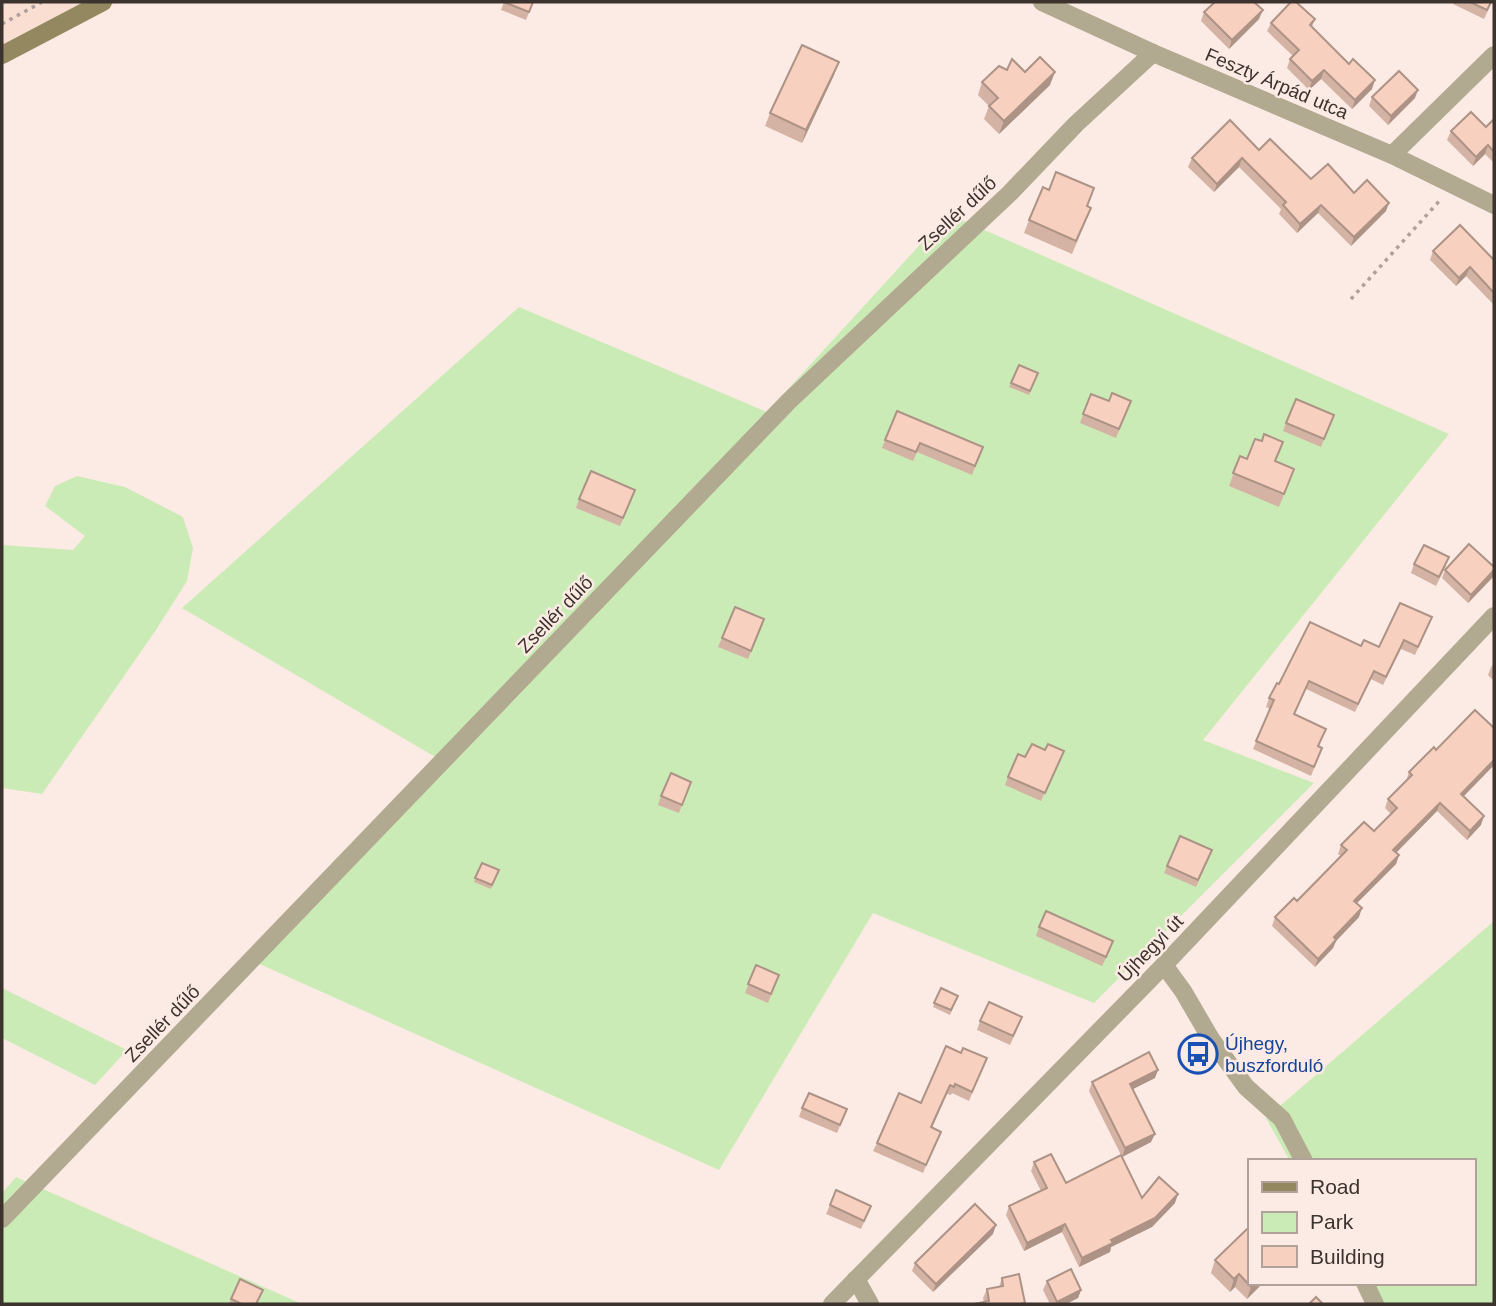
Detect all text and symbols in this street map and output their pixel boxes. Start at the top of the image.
street label: Feszty Árpád utca [1202,44,1352,123]
street label: Zsellér dűlő [914,172,1000,255]
street label: Zsellér dűlő [514,572,597,657]
street label: Újhegyi út [1113,910,1188,986]
street label: Zsellér dűlő [121,981,204,1066]
bus stop icon: Újhegy, buszforduló [1177,1033,1219,1075]
place label: Újhegy, buszforduló [1225,1033,1323,1076]
legend [1248,1159,1475,1285]
text: Road [1310,1175,1360,1198]
text: Park [1310,1210,1354,1233]
text: Building [1310,1245,1385,1268]

